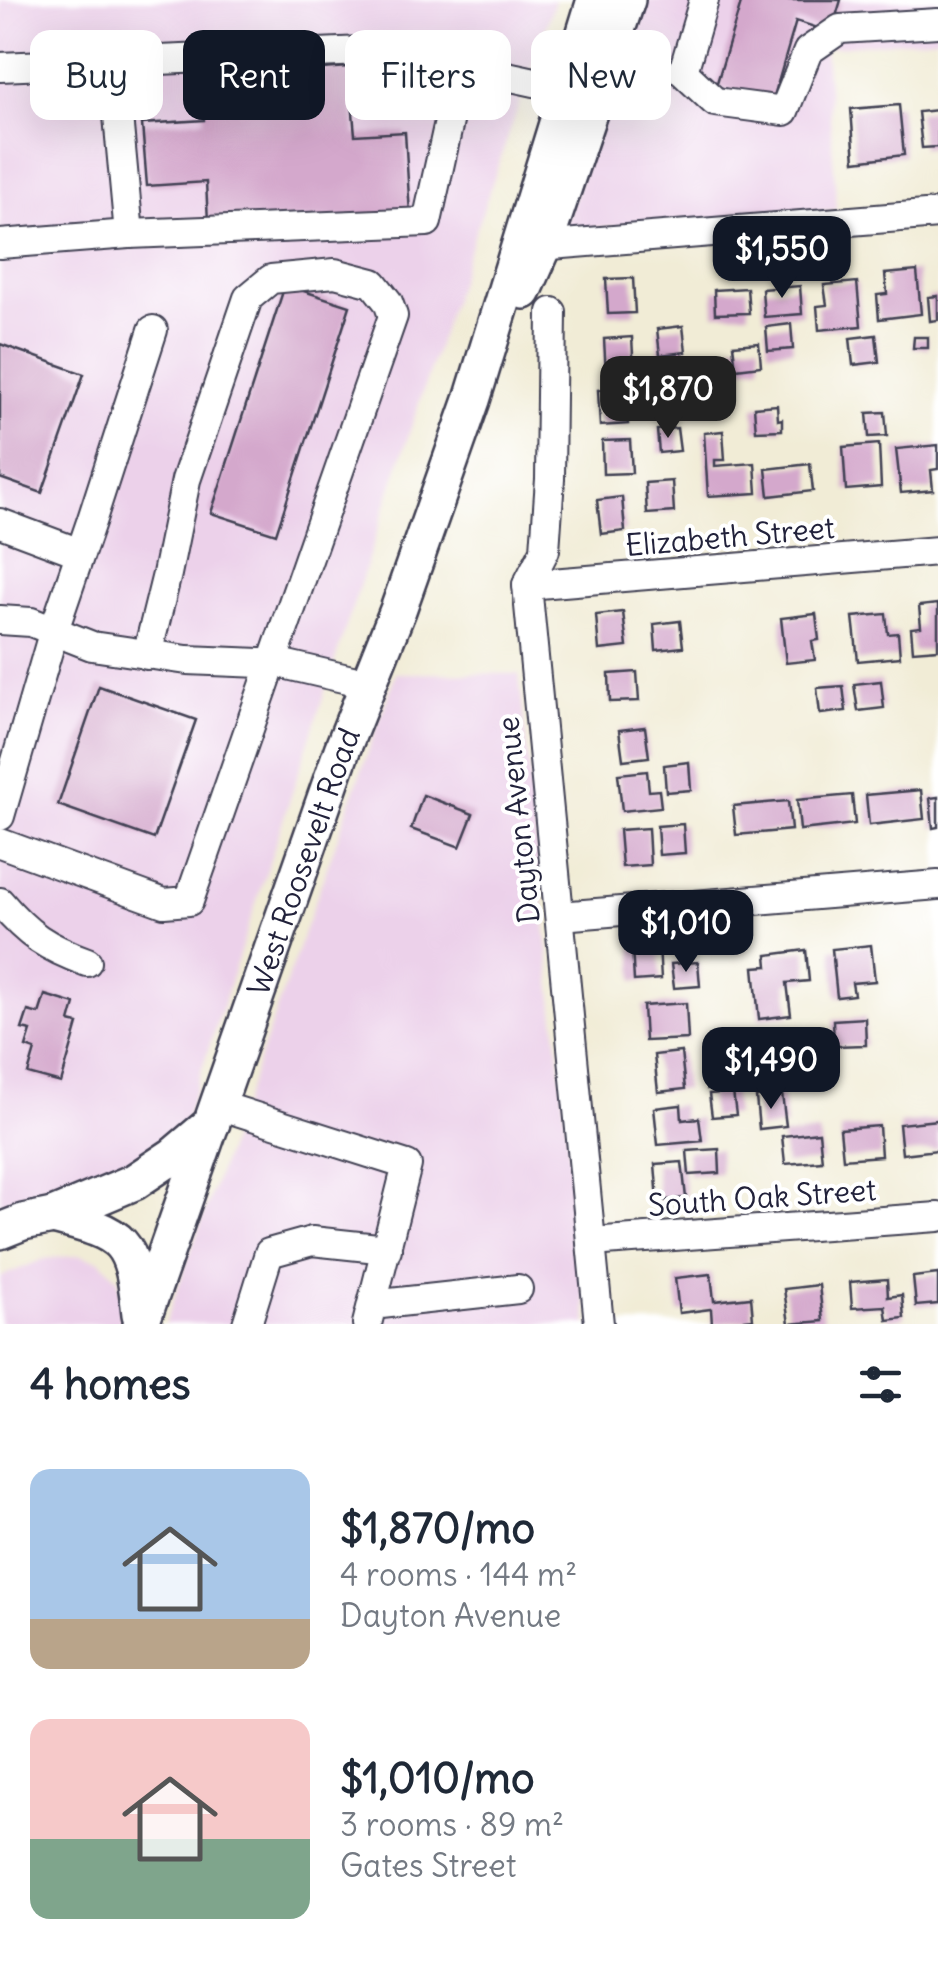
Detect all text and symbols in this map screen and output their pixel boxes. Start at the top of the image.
chip: Buy [30,30,163,120]
chip: Rent [183,30,325,120]
chip: Filters [345,30,511,120]
chip: New [531,30,671,120]
pin: $1,550 [701,216,863,301]
text: $1,550 [735,228,829,269]
pin: $1,870 [587,356,749,441]
text: $1,870 [622,368,714,409]
street label: Elizabeth Street [624,508,836,564]
street label: Dayton Avenue [488,715,548,925]
street label: West Roosevelt Road [239,722,368,1000]
pin: $1,010 [605,890,767,975]
text: $1,010 [640,902,732,943]
pin: $1,490 [690,1027,852,1112]
text: $1,490 [724,1039,818,1080]
street label: South Oak Street [647,1170,877,1224]
icon: filters [853,1357,908,1412]
text: 4 homes [30,1358,191,1410]
text: $1,870/mo [340,1502,535,1554]
icon: home [110,1509,230,1629]
text: 4 rooms · 144 m² [340,1554,577,1595]
text: Dayton Avenue [340,1595,561,1636]
text: $1,010/mo [340,1752,535,1804]
icon: home [110,1759,230,1879]
text: 3 rooms · 89 m² [340,1804,564,1845]
text: Gates Street [340,1845,517,1886]

